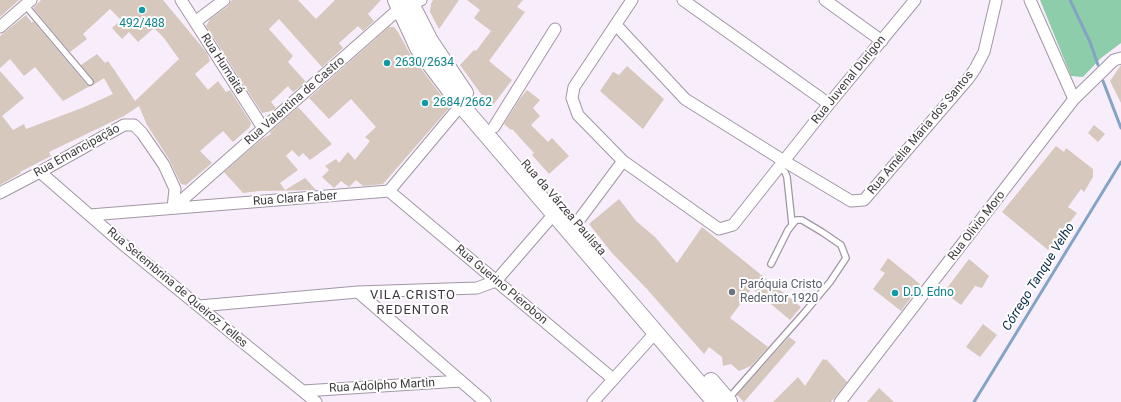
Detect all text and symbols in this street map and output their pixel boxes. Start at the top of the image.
marker: 492/488 [137,5,147,15]
place label: 492/488 [119,17,165,31]
street label: Rua Humaitá [197,31,247,97]
street label: Rua Juvenal Durigon [809,33,889,127]
street label: Rua Valentina de Castro [242,54,348,148]
place label: 2630/2634 [395,56,454,70]
marker: 2630/2634 [382,58,392,68]
street label: Rua Amélia Maria dos Santos [865,68,977,198]
place label: 2684/2662 [433,96,492,110]
marker: 2684/2662 [420,98,430,108]
street label: Rua Emancipação [31,121,123,181]
street label: Rua da Várzea Paulista [517,157,609,259]
street label: Rua Olivio Moro [945,188,1009,264]
street label: Rua Clara Faber [252,189,338,209]
water label: Córrego Tanque Velho [999,220,1079,334]
street label: Rua Setembrina de Queiroz Telles [104,225,250,351]
street label: Rua Guerino Pierobon [452,242,550,328]
place label: Paróquia Cristo Redentor 1920 [740,278,822,306]
place label: D.D. Edno [903,286,954,300]
marker: Paróquia Cristo Redentor 1920 [727,287,737,297]
district label: VILA CRISTO REDENTOR [370,288,456,319]
marker: D.D. Edno [890,288,900,298]
street label: Rua Adolpho Martin [329,376,435,396]

